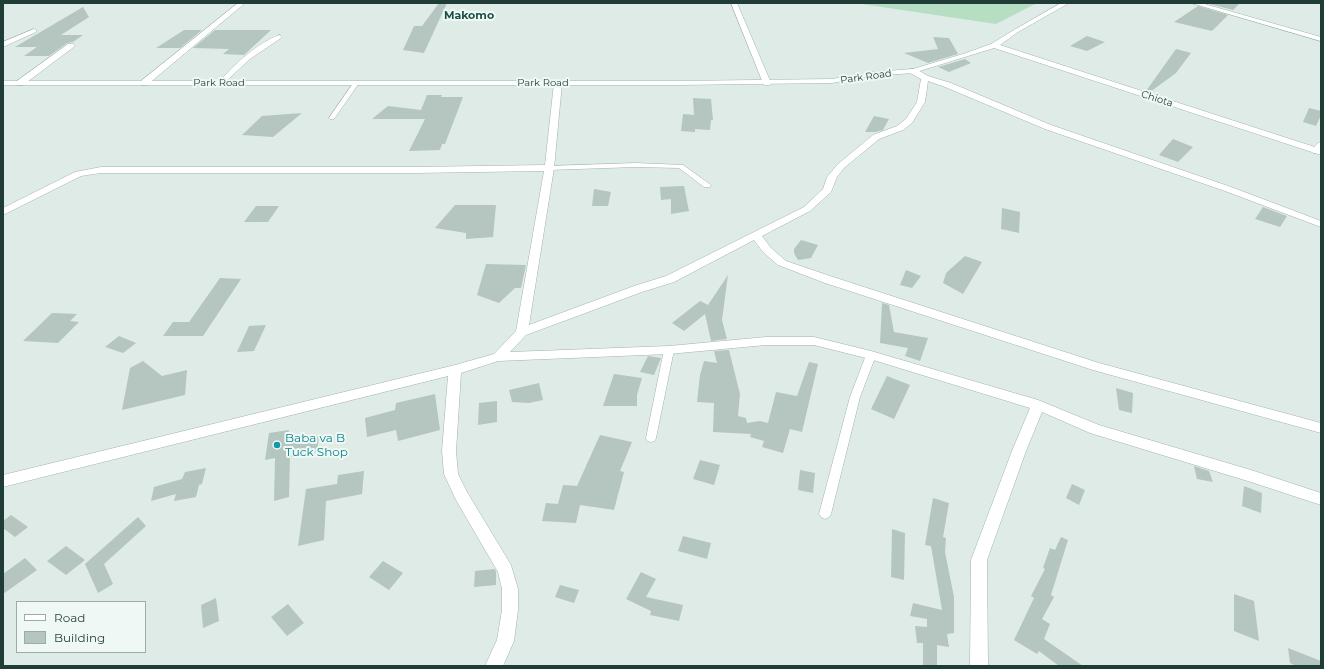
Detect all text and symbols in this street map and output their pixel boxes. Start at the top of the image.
district label: Makomo [444,9,494,23]
street label: Park Road [840,67,892,87]
street label: Park Road [193,77,245,89]
street label: Park Road [517,77,569,89]
street label: Chiota [1140,88,1174,110]
place label: Baba va B Tuck Shop [285,431,348,459]
marker: Baba va B Tuck Shop [272,440,282,450]
legend [16,601,146,653]
text: Road [54,610,85,625]
text: Building [54,630,105,645]

